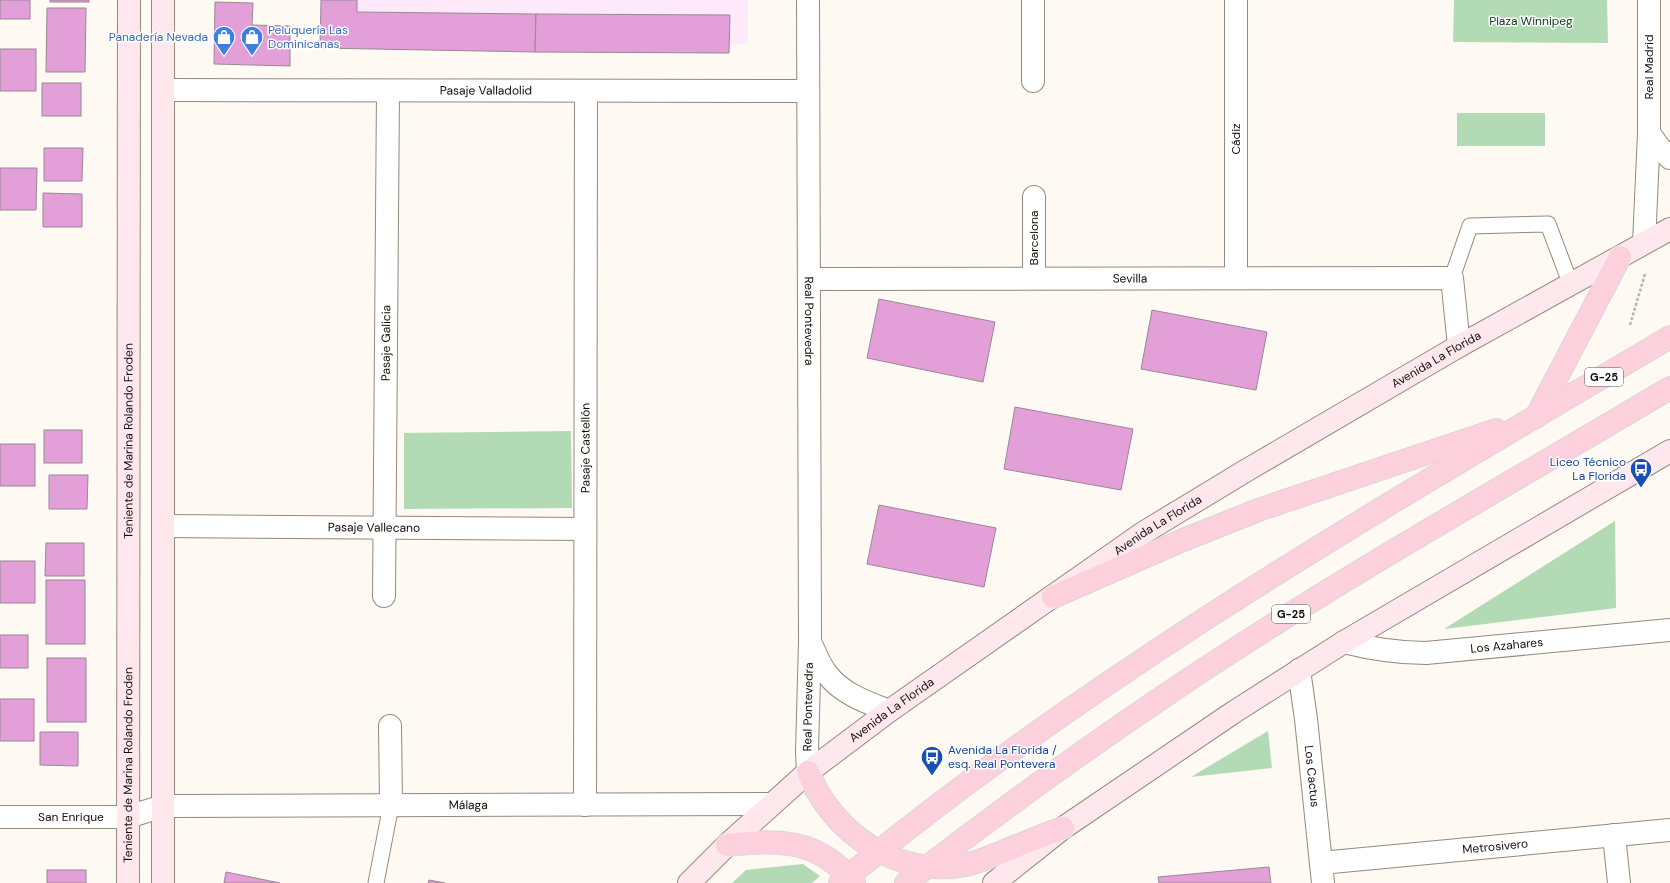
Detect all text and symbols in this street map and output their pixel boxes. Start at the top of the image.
park label: Plaza Winnipeg [1489,13,1573,29]
place label: Peluquería Las Dominicanas [268,22,348,52]
shop icon: Panadería Nevada [211,24,237,57]
shop icon: Peluquería Las Dominicanas [239,24,265,57]
place label: Panadería Nevada [109,29,208,45]
street label: Real Madrid [1641,35,1657,99]
street label: Pasaje Valladolid [440,82,532,99]
street label: Cádiz [1228,123,1244,155]
street label: Barcelona [1026,211,1042,265]
street label: Sevilla [1113,270,1147,287]
street label: Real Pontevedra [801,276,817,366]
street label: Pasaje Galicia [378,305,394,381]
street label: Avenida La Florida [1388,327,1484,392]
street label: Teniente de Marina Rolando Froden [120,343,137,539]
road number: G-25 [1585,368,1623,386]
street label: Pasaje Castellón [577,403,594,493]
place label: Liceo Técnico La Florida [1550,454,1626,484]
bus stop icon: Liceo Técnico La Florida [1628,456,1654,489]
street label: Avenida La Florida [1111,491,1205,559]
street label: Pasaje Vallecano [328,519,420,536]
road number: G-25 [1272,605,1310,623]
street label: Los Azahares [1470,634,1544,657]
street label: Real Pontevedra [799,662,817,752]
street label: Teniente de Marina Rolando Froden [120,667,136,863]
street label: Avenida La Florida [846,674,937,746]
place label: Avenida La Florida / esq. Real Pontevera [948,742,1057,772]
bus stop icon: Avenida La Florida / esq. Real Pontevera [919,744,945,777]
street label: Los Cactus [1301,745,1323,808]
street label: Málaga [449,797,488,813]
street label: San Enrique [38,809,104,825]
street label: Metrosivero [1462,835,1529,858]

